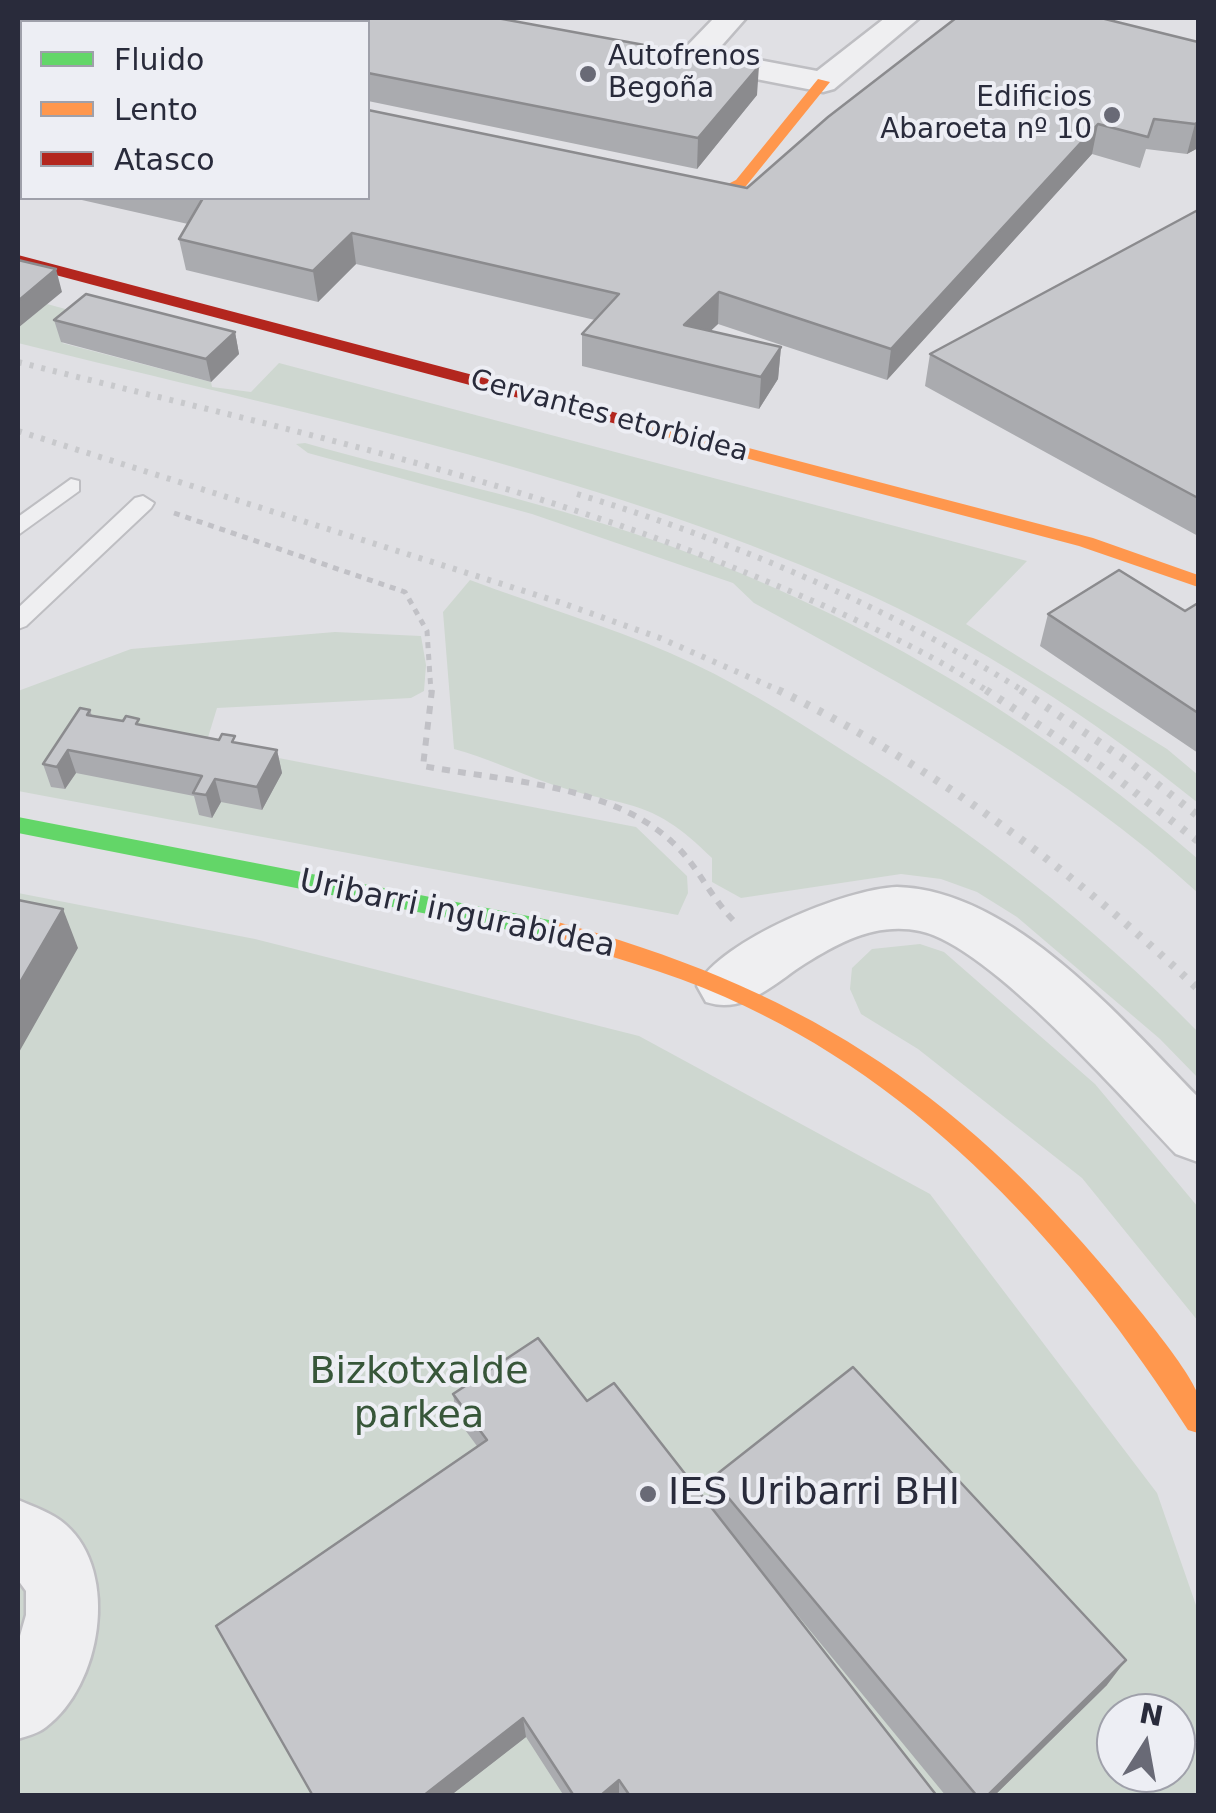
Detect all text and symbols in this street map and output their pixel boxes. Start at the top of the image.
legend [20,20,370,200]
place label: Autofrenos Begoña [608,41,760,107]
text: Fluido [114,42,204,77]
marker: Autofrenos Begoña [577,63,599,85]
place label: Edificios Abaroeta nº 10 [880,82,1092,148]
text: Lento [114,92,198,127]
marker: Edificios Abaroeta nº 10 [1101,104,1123,126]
text: Atasco [114,142,215,177]
street label: Cervantes etorbidea [467,364,751,470]
street label: Uribarri ingurabidea [296,863,618,967]
park label: Bizkotxalde parkea [309,1350,529,1440]
place label: IES Uribarri BHI [668,1471,960,1517]
marker: IES Uribarri BHI [637,1483,659,1505]
north arrow [1096,1693,1196,1793]
text: N [1137,1697,1166,1733]

